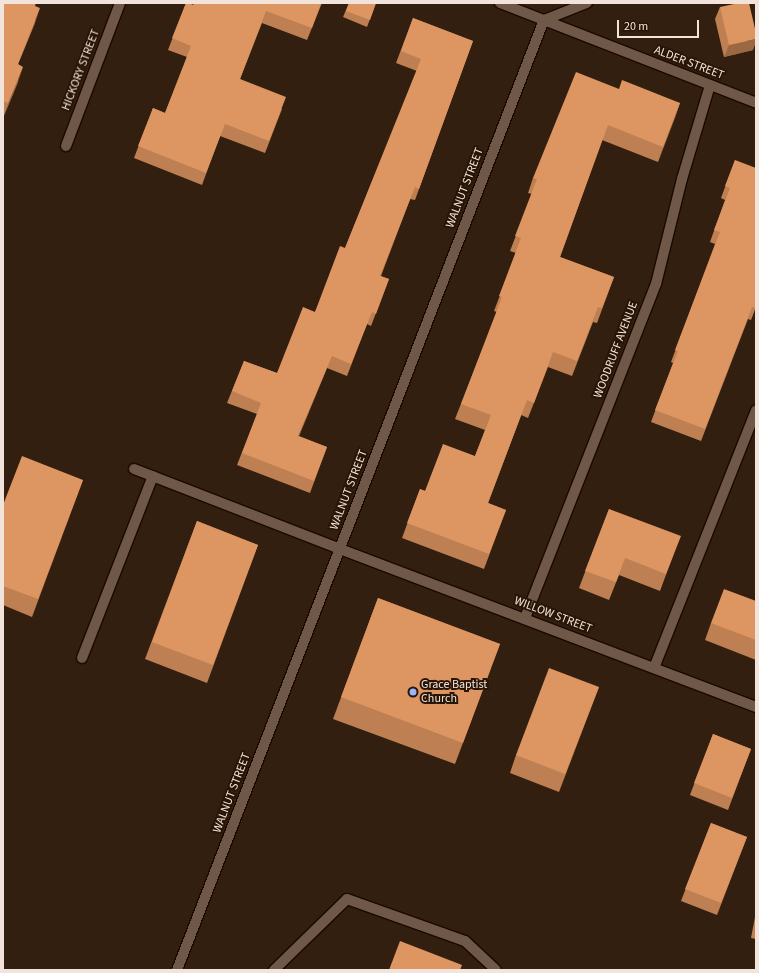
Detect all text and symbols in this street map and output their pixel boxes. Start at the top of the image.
scale bar [619,12,701,38]
text: 20 m [624,18,648,35]
street label: HICKORY STREET [59,27,103,113]
street label: ALDER STREET [652,43,726,83]
street label: WALNUT STREET [443,146,487,230]
street label: WOODRUFF AVENUE [591,300,641,400]
street label: WALNUT STREET [327,448,371,532]
street label: WILLOW STREET [512,594,594,636]
place label: Grace Baptist Church [421,678,487,706]
marker: Grace Baptist Church [408,687,418,697]
street label: WALNUT STREET [210,751,254,835]

